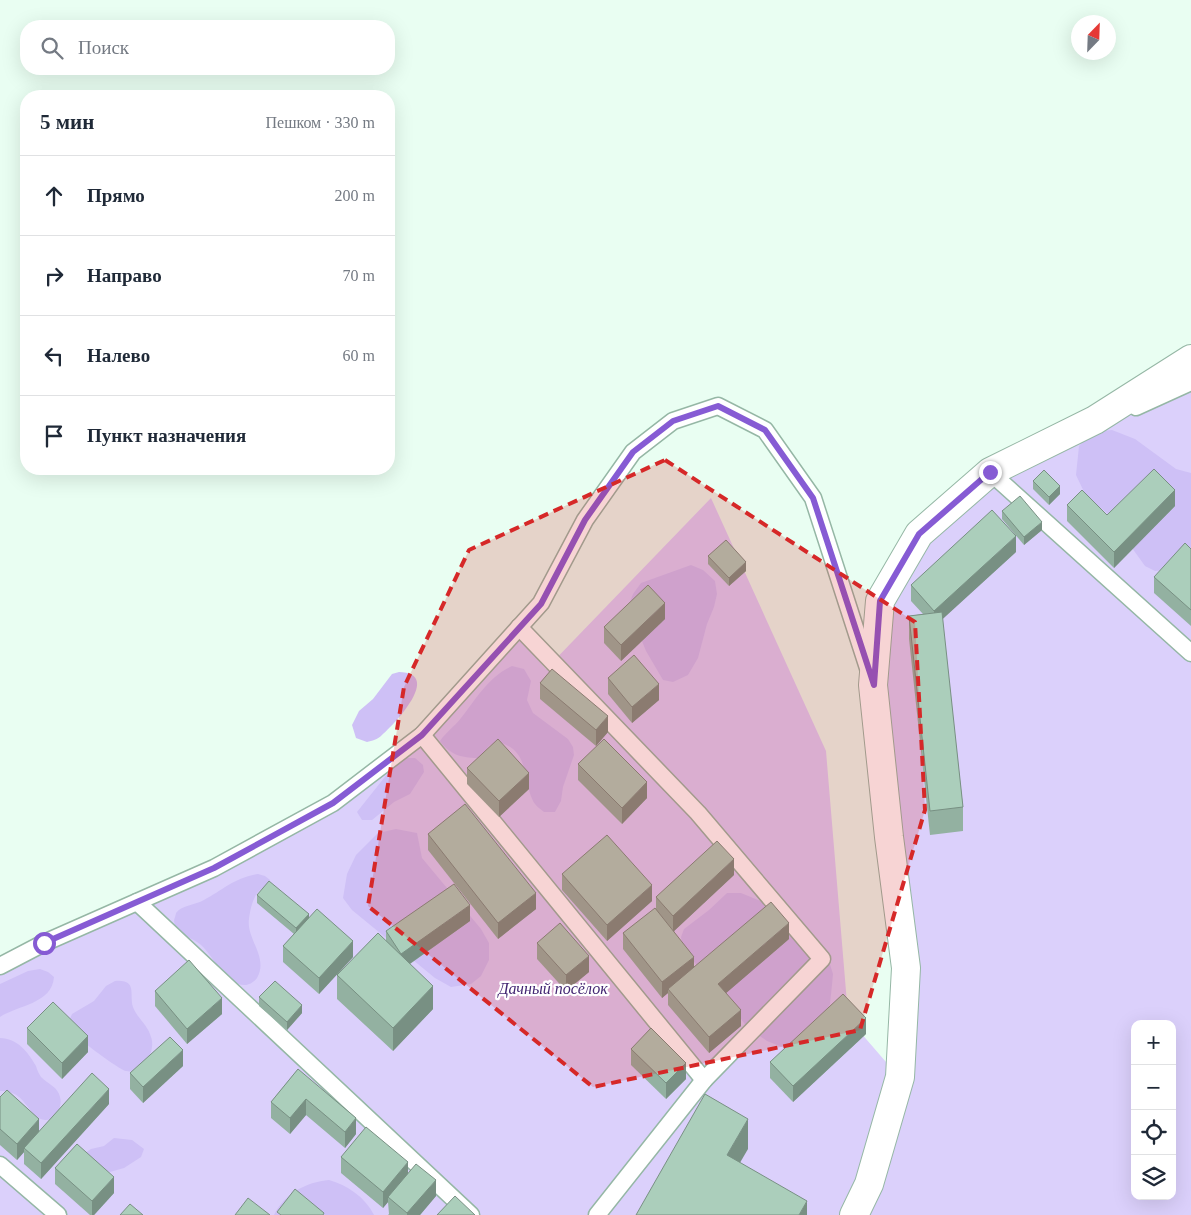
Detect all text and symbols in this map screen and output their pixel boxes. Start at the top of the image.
north arrow [1071,15,1116,60]
search box [20,20,395,75]
icon: search [38,34,66,62]
text: Поиск [78,37,129,58]
text: 5 мин [40,110,94,134]
text: Пешком · 330 m [265,114,375,131]
icon: ahead [40,182,68,210]
text: Прямо [87,185,145,206]
text: 200 m [335,187,375,204]
icon: right [40,262,68,290]
text: Направо [87,265,162,286]
text: 70 m [343,267,375,284]
icon: left [40,342,68,370]
text: Налево [87,345,150,366]
text: 60 m [343,347,375,364]
icon: arrive [40,422,68,450]
text: Пункт назначения [87,425,246,446]
route end [979,461,1002,484]
route start [33,932,56,955]
park label: Дачный посёлок [496,980,608,998]
map controls [1131,1020,1176,1200]
button: + [1131,1020,1176,1065]
button: − [1131,1065,1176,1110]
button: locate [1131,1110,1176,1155]
button: layers [1131,1155,1176,1200]

